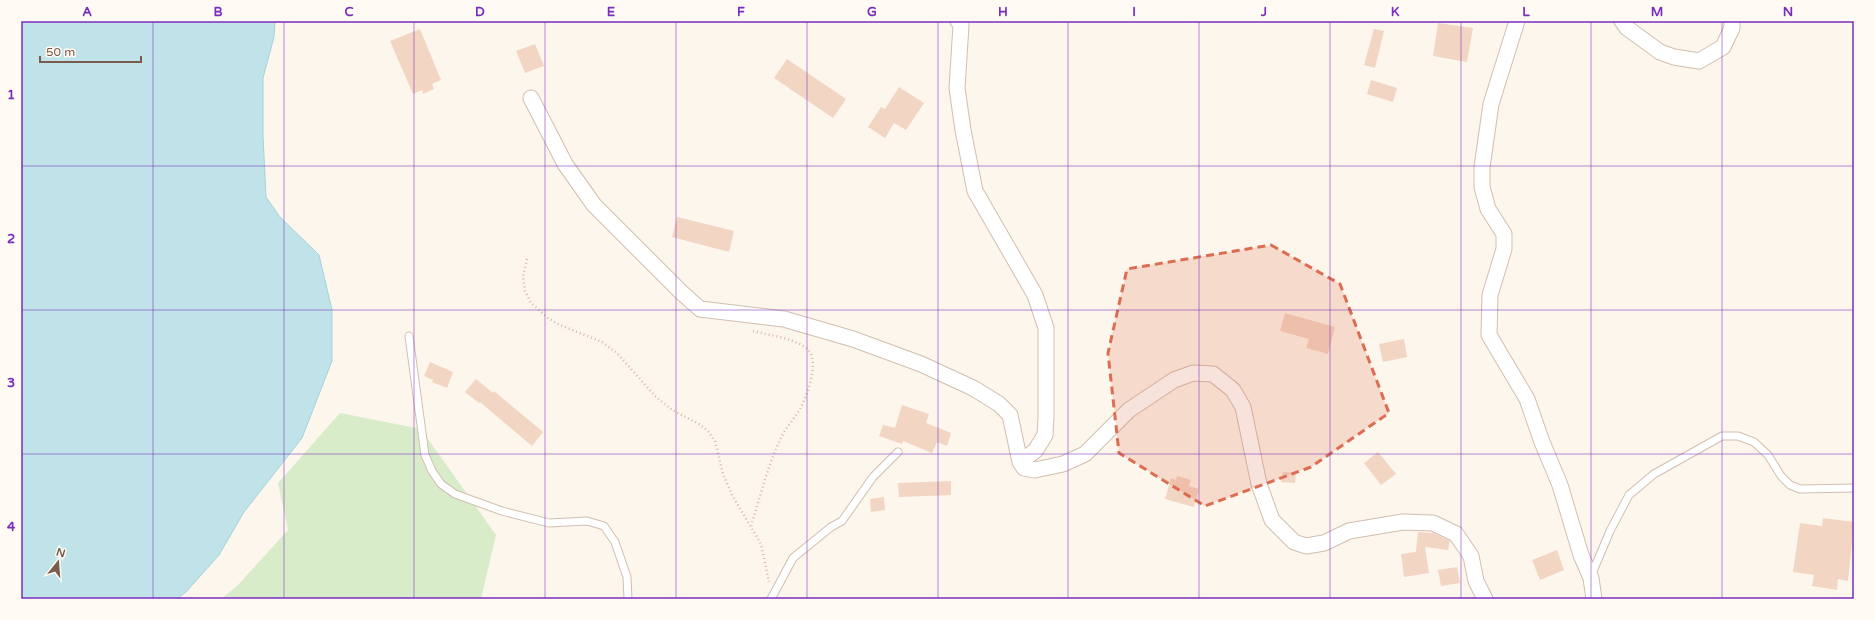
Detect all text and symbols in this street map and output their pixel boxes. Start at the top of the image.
text: A [82,4,92,20]
text: B [213,4,223,20]
text: C [344,4,354,20]
text: D [475,4,485,20]
text: E [607,4,615,20]
text: F [737,4,745,20]
text: G [867,4,877,20]
text: H [998,4,1008,20]
text: I [1132,4,1136,20]
text: J [1260,4,1267,20]
text: K [1391,4,1400,20]
text: L [1522,4,1530,20]
text: M [1651,4,1663,20]
text: N [1783,4,1793,20]
scale bar [40,38,141,64]
text: 50 m [46,45,75,59]
text: 1 [7,87,15,103]
text: 2 [7,231,15,247]
text: 3 [7,375,15,391]
text: 4 [7,519,16,535]
north arrow [38,542,78,582]
text: N [55,545,67,560]

